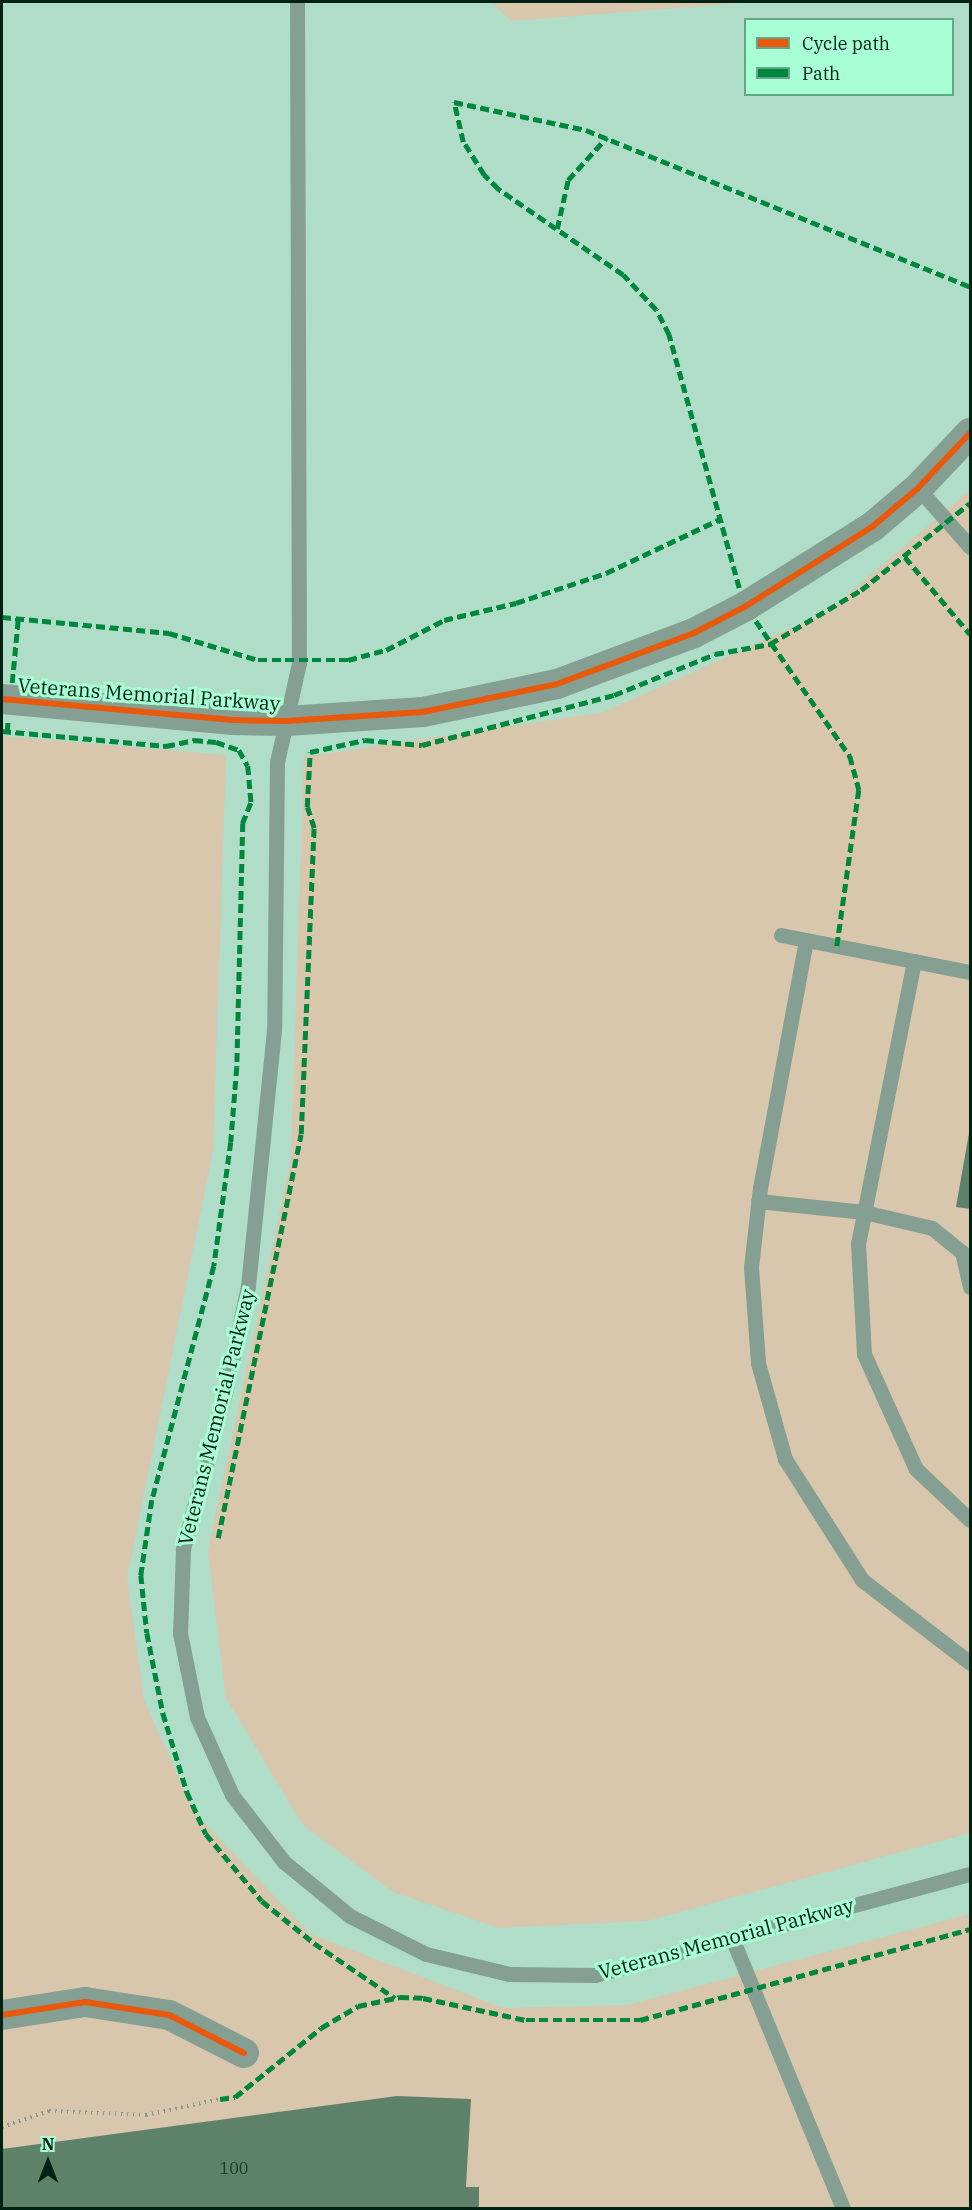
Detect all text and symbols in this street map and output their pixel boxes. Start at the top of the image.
legend [744,18,954,96]
text: Cycle path [802,32,890,55]
text: Path [802,62,840,85]
street label: Veterans Memorial Parkway [17,673,281,715]
street label: Veterans Memorial Parkway [173,1286,259,1548]
street label: Veterans Memorial Parkway [596,1892,856,1984]
north arrow [18,2132,78,2192]
text: N [42,2134,54,2154]
house number: 100 [220,2158,248,2178]

